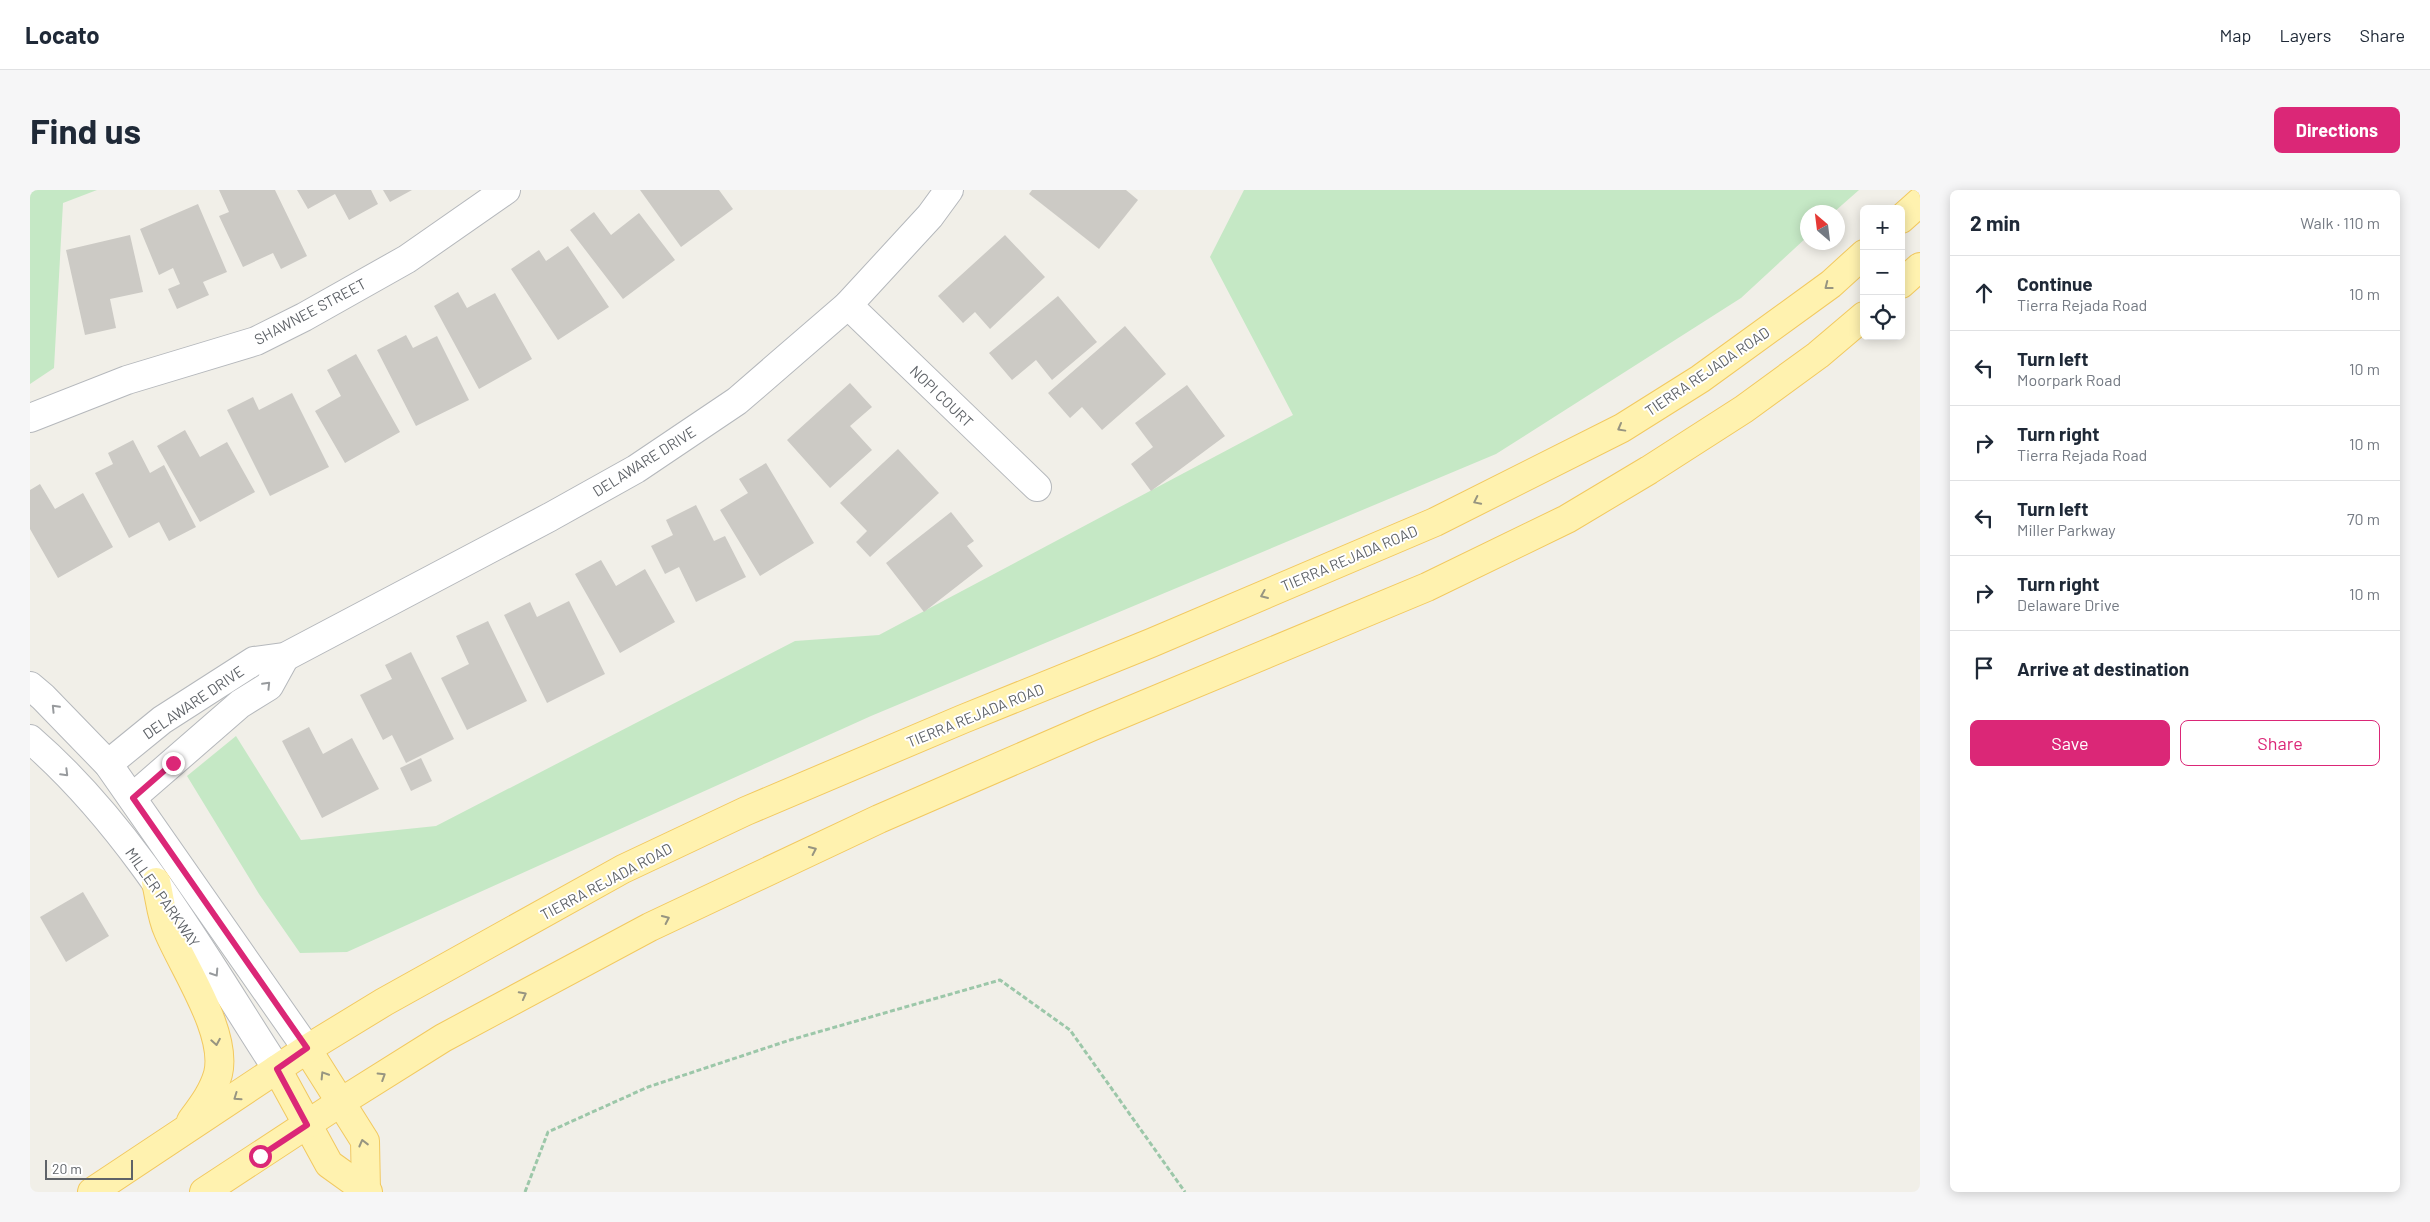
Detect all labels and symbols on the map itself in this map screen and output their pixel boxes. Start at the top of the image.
north arrow [1800,205,1845,250]
street label: SHAWNEE STREET [251,274,369,348]
one-way arrow [1824,281,1833,290]
street label: TIERRA REJADA ROAD [1641,323,1773,419]
street label: NOPI COURT [907,361,977,431]
one-way arrow [1618,421,1627,431]
street label: DELAWARE DRIVE [589,422,699,500]
one-way arrow [1473,495,1482,506]
street label: TIERRA REJADA ROAD [1278,521,1420,595]
one-way arrow [1260,588,1269,599]
street label: DELAWARE DRIVE [139,662,247,742]
street label: TIERRA REJADA ROAD [904,679,1046,751]
one-way arrow [261,682,270,691]
one-way arrow [52,705,61,714]
route end [162,752,185,775]
one-way arrow [59,767,68,776]
street label: TIERRA REJADA ROAD [537,839,675,923]
street label: MILLER PARKWAY [122,844,204,950]
one-way arrow [808,846,817,856]
one-way arrow [661,915,670,925]
one-way arrow [208,967,218,976]
one-way arrow [517,991,526,1001]
one-way arrow [211,1037,221,1046]
one-way arrow [320,1072,330,1081]
one-way arrow [376,1073,385,1082]
one-way arrow [233,1091,243,1100]
one-way arrow [358,1139,369,1147]
route start [249,1145,272,1168]
scale bar [45,1157,132,1180]

